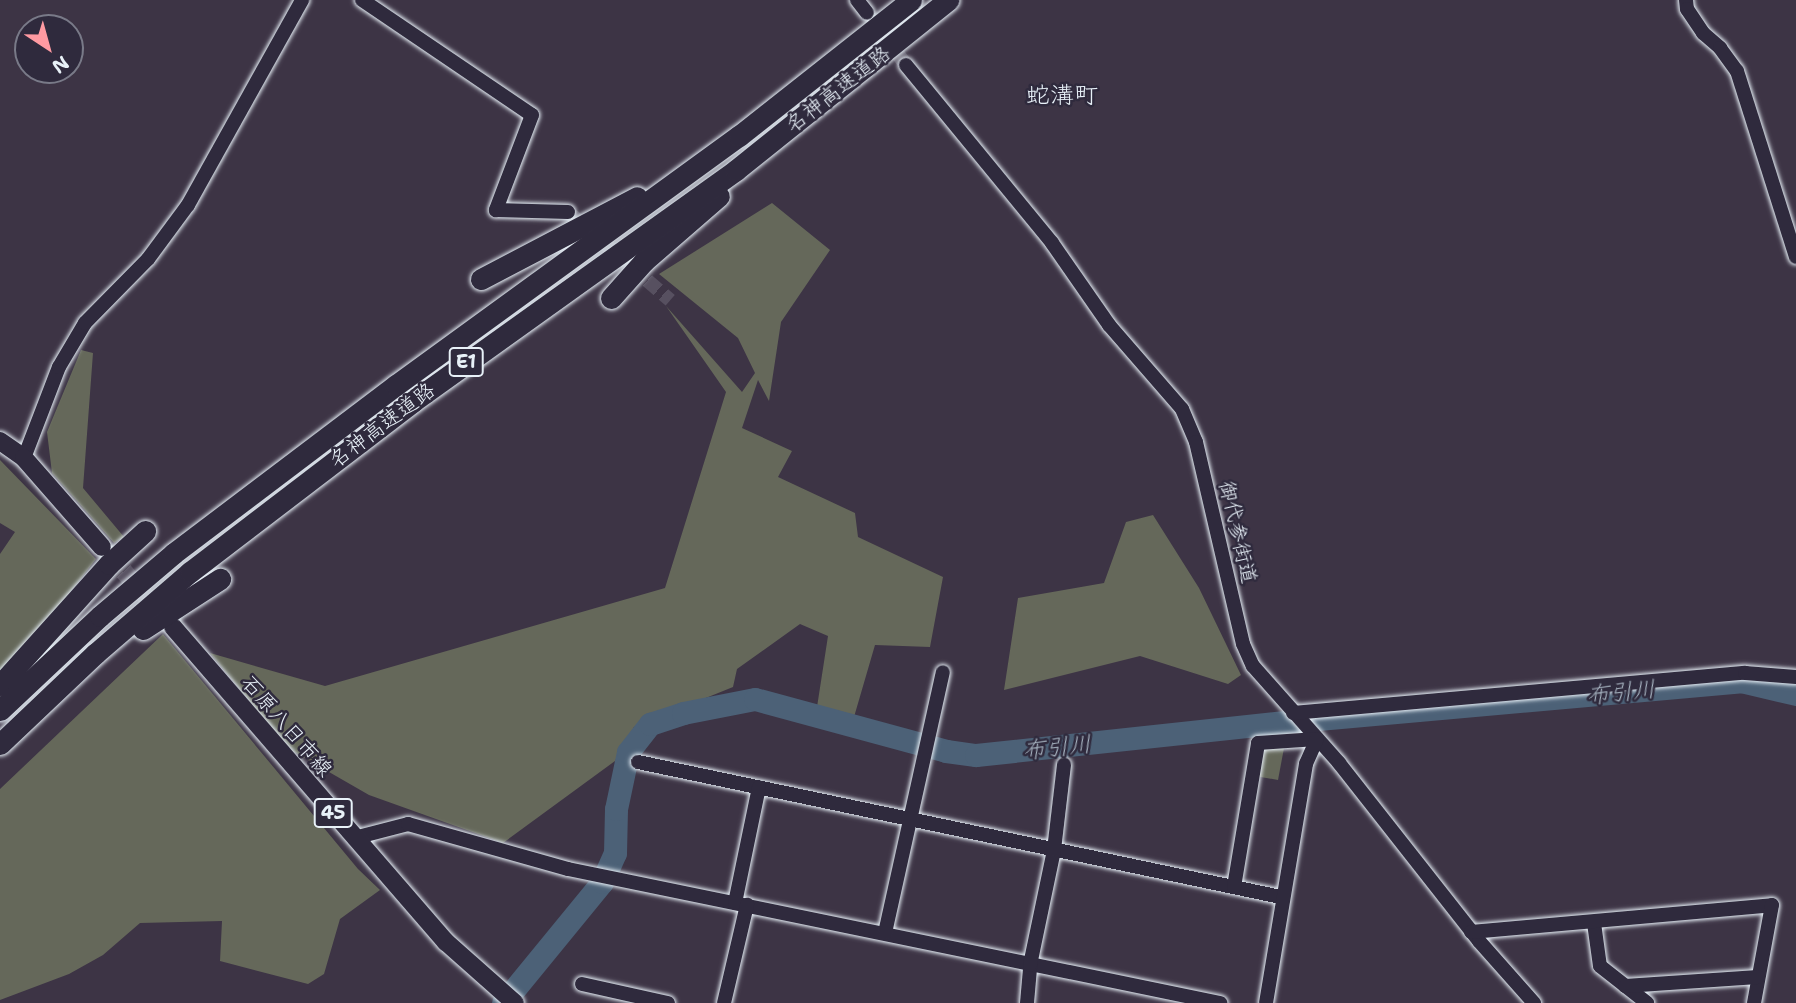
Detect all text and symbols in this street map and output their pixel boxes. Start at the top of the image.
north arrow [14,14,84,84]
street label: 名神高速道路 [781,40,895,138]
text: N [47,50,74,79]
district label: 蛇溝町 [1026,82,1098,110]
road number: E1 [448,346,484,378]
street label: 名神高速道路 [324,377,440,473]
street label: 御代参街道 [1214,478,1262,586]
street label: 石原八日市線 [236,670,338,782]
water label: 布引川 [1585,675,1657,709]
water label: 布引川 [1021,730,1093,764]
road number: 45 [312,798,354,828]

